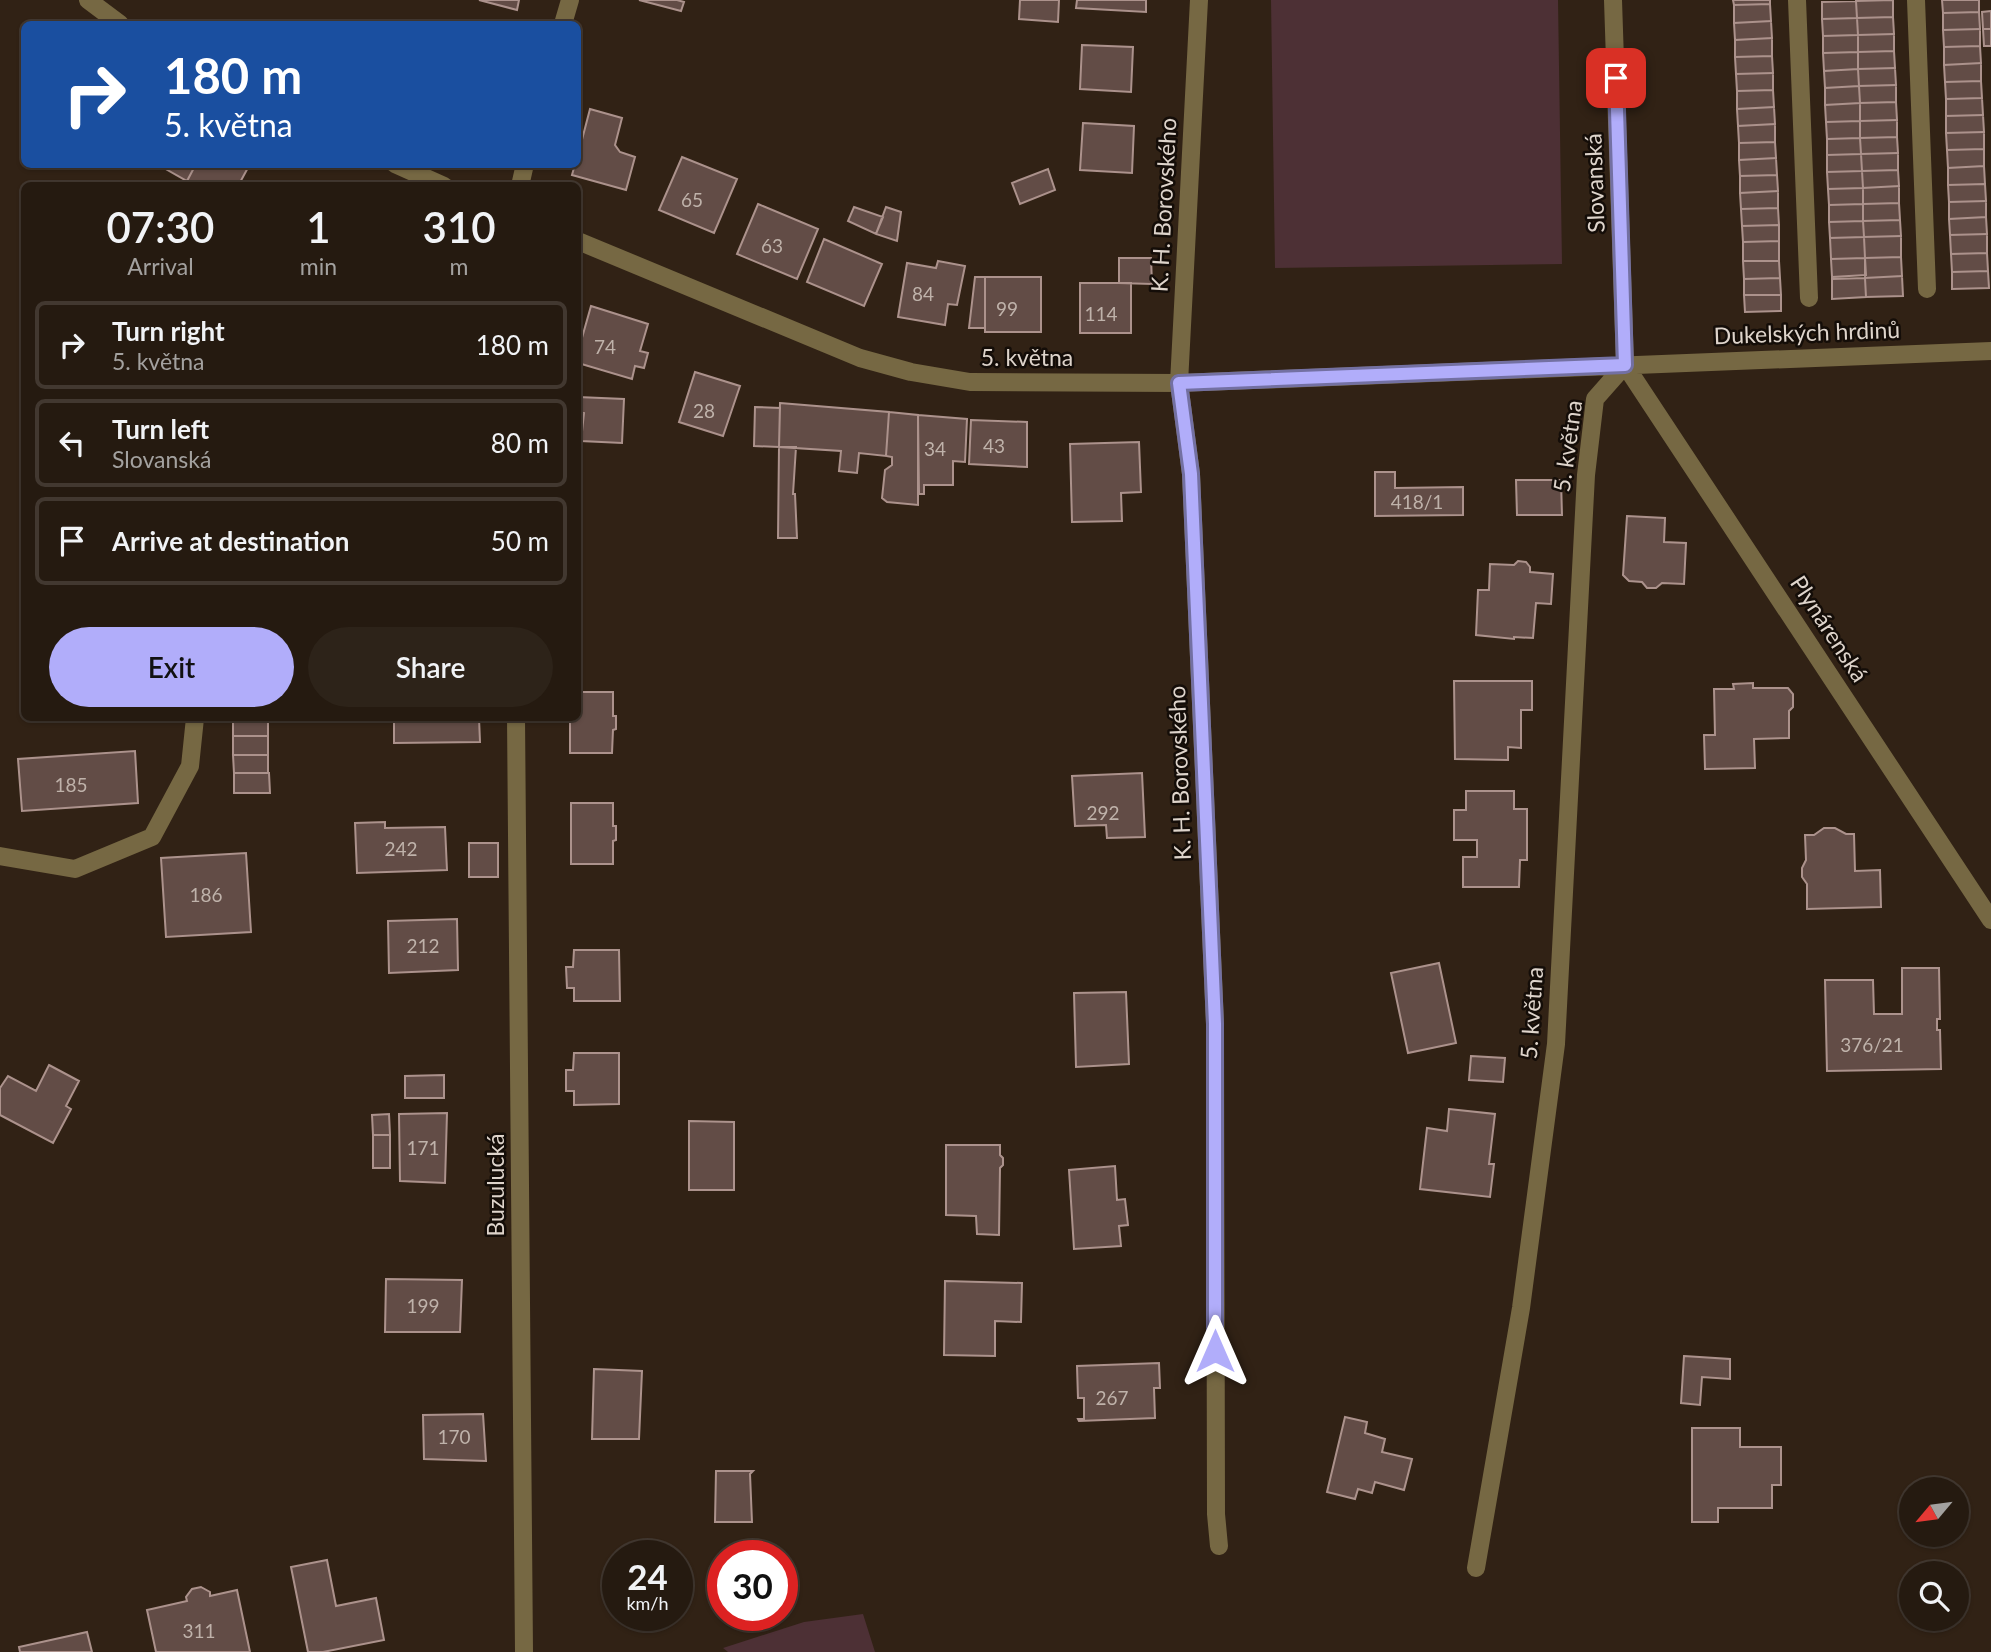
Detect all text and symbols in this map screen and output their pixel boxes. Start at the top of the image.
text: 180 m [164,46,302,104]
pin [1586,48,1646,108]
icon: right [49,49,140,140]
icon: arrive [1597,59,1635,97]
text: 5. května [164,105,293,144]
street label: K. H. Borovského [1144,117,1182,293]
street label: Slovanská [1578,133,1610,233]
house number: 65 [681,188,703,211]
text: 07:30 [106,202,214,252]
text: 1 [306,202,331,252]
text: 310 [423,202,496,252]
house number: 63 [761,234,783,257]
text: Arrival [127,252,194,280]
text: min [300,252,337,280]
text: m [450,252,469,280]
house number: 84 [912,282,934,305]
house number: 99 [996,297,1018,320]
house number: 114 [1084,302,1118,325]
text: Turn right [112,315,225,347]
street label: Dukelských hrdinů [1713,315,1901,349]
icon: right [53,326,91,364]
text: 180 m [476,329,549,361]
house number: 74 [594,335,616,358]
street label: 5. května [981,343,1073,371]
text: 5. května [112,347,204,375]
street label: 5. května [1547,398,1587,494]
house number: 28 [693,399,715,422]
text: Turn left [112,413,209,445]
icon: left [53,424,91,462]
text: 80 m [491,427,549,459]
house number: 43 [983,434,1005,457]
house number: 34 [924,437,946,460]
text: Slovanská [112,445,211,473]
house number: 418/1 [1391,490,1443,513]
icon: arrive [53,522,91,560]
text: Arrive at destination [112,525,349,557]
text: 50 m [491,525,549,557]
street label: Plynárenská [1785,570,1875,687]
button: Exit [49,627,294,707]
button: Share [308,627,553,707]
street label: K. H. Borovského [1162,685,1196,861]
house number: 185 [54,773,88,796]
house number: 292 [1086,801,1120,824]
house number: 242 [384,837,418,860]
house number: 186 [189,883,223,906]
house number: 212 [406,934,440,957]
street label: 5. května [1514,966,1548,1060]
house number: 376/21 [1840,1033,1904,1056]
street label: Buzulucká [481,1133,509,1237]
house number: 171 [406,1136,440,1159]
house number: 199 [406,1294,440,1317]
position arrow [1178,1314,1252,1388]
house number: 267 [1095,1386,1129,1409]
house number: 170 [437,1425,471,1448]
north arrow [1899,1477,1969,1547]
map controls [1899,1477,1969,1631]
speed limit sign: 30 [707,1540,798,1631]
text: 24 [627,1555,668,1597]
button: search [1899,1561,1969,1631]
text: km/h [626,1592,669,1614]
house number: 311 [182,1619,216,1642]

